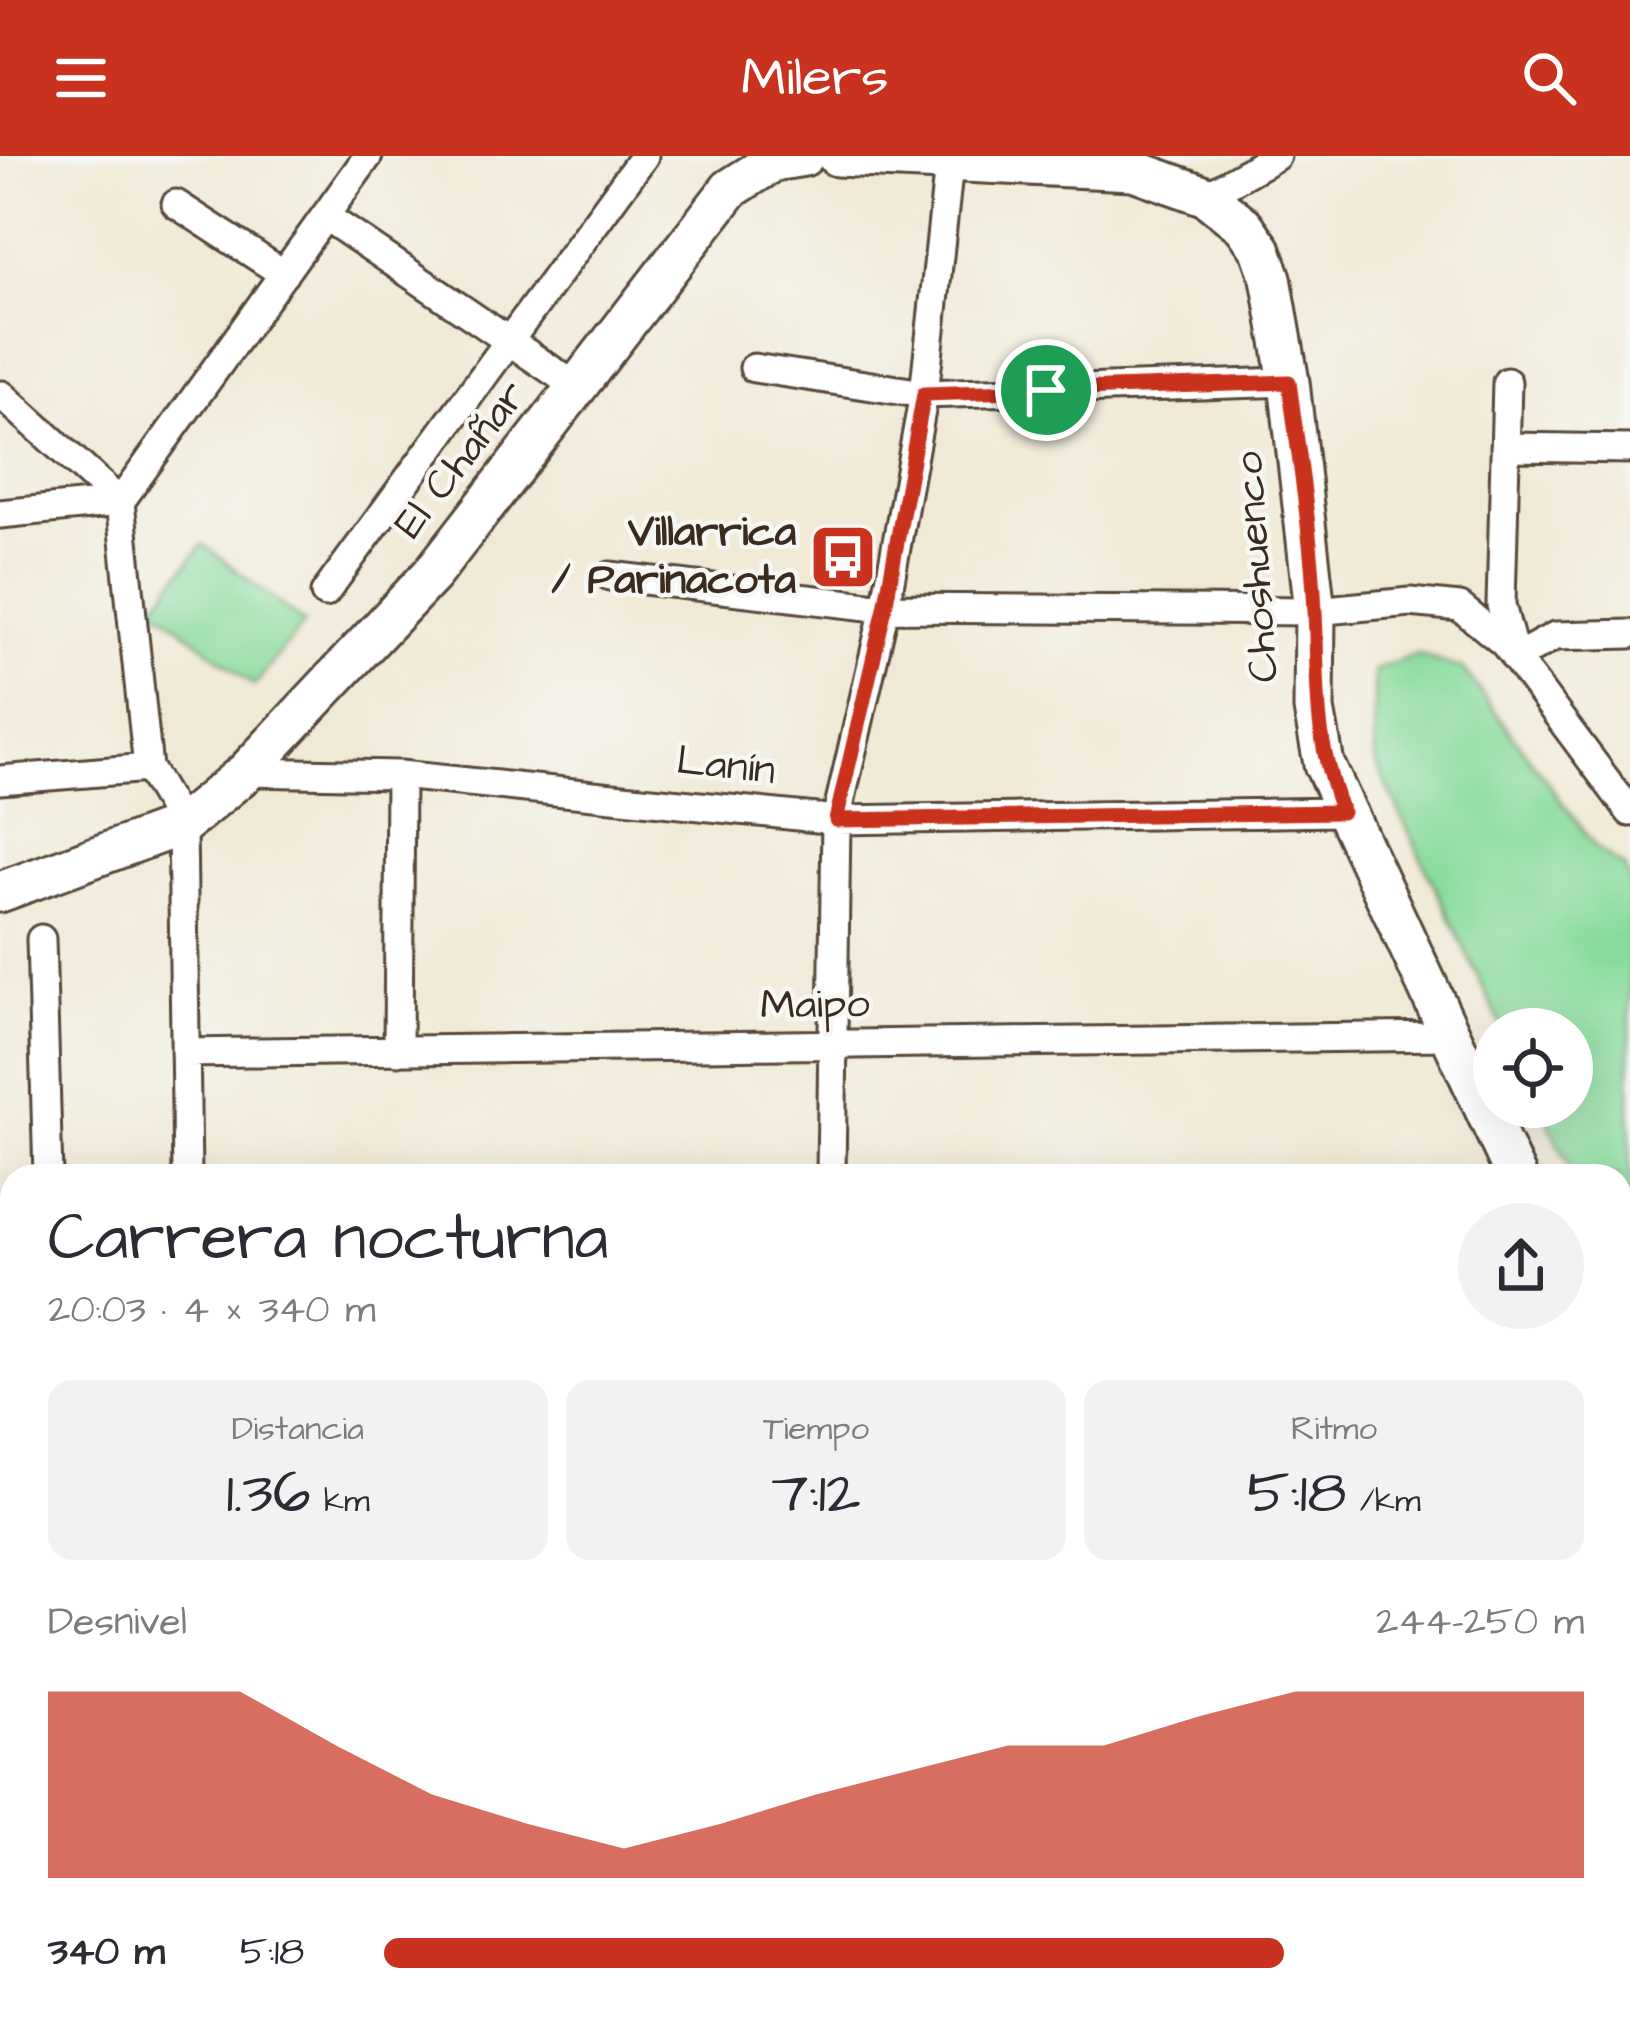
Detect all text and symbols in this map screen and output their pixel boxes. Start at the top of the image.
text: Milers [741,41,889,116]
icon: menu [48,45,114,111]
icon: search [1516,45,1582,111]
pin [995,339,1097,441]
icon: arrive [1013,357,1079,423]
street label: El Chañar [381,369,541,551]
street label: Choshuenco [1220,450,1294,684]
place label: Villarrica / Parinacota [551,504,797,610]
bus stop icon: Villarrica / Parinacota [808,522,878,592]
street label: Lanín [674,732,778,800]
street label: Maipo [760,975,870,1035]
map controls [1473,1008,1593,1128]
button: locate [1473,1008,1593,1128]
text: Carrera nocturna [48,1193,608,1285]
button: share [1458,1203,1584,1329]
text: 20:03 · 4 × 340 m [48,1284,376,1338]
text: Distancia [232,1406,364,1452]
text: Tiempo [763,1406,869,1452]
text: Ritmo [1291,1406,1377,1452]
text: 1.36 [226,1452,311,1535]
text: 7:12 [772,1452,860,1535]
text: 5:18 [1247,1452,1346,1535]
text: km [311,1478,370,1524]
text: /km [1346,1478,1421,1524]
text: Desnivel [48,1596,187,1650]
text: 244–250 m [1376,1596,1584,1650]
text: 340 m [48,1926,165,1980]
text: 5:18 [240,1926,304,1980]

